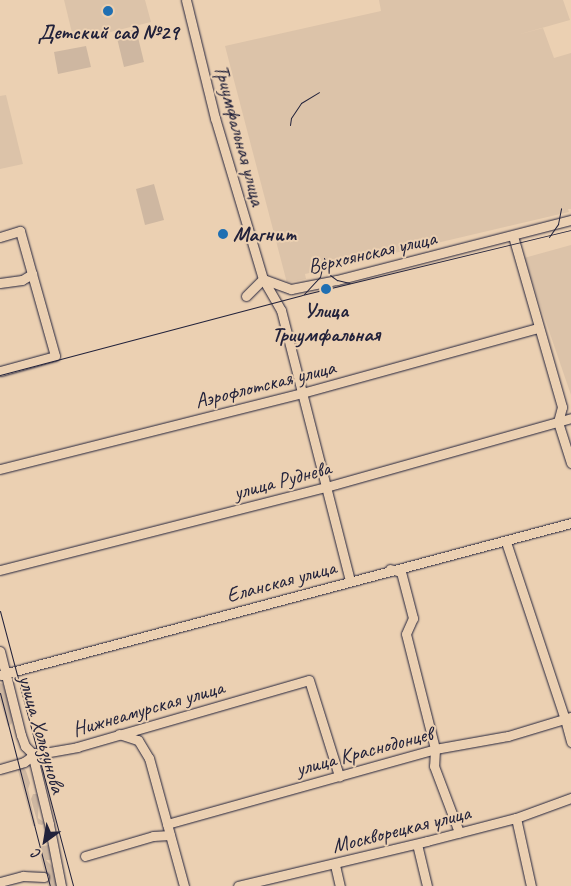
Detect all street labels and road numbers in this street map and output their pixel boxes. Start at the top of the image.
street label: Триумфальная улица [209,61,271,209]
street label: Верхоянская улица [305,225,439,279]
street label: Аэрофлотская улица [192,354,338,414]
street label: улица Руднева [231,455,333,505]
street label: Еланская улица [223,554,339,608]
street label: улица Хользунова [13,673,71,795]
street label: Нижнеамурская улица [69,674,227,742]
street label: улица Краснодонцев [292,721,436,781]
street label: Москворецкая улица [329,799,473,859]

